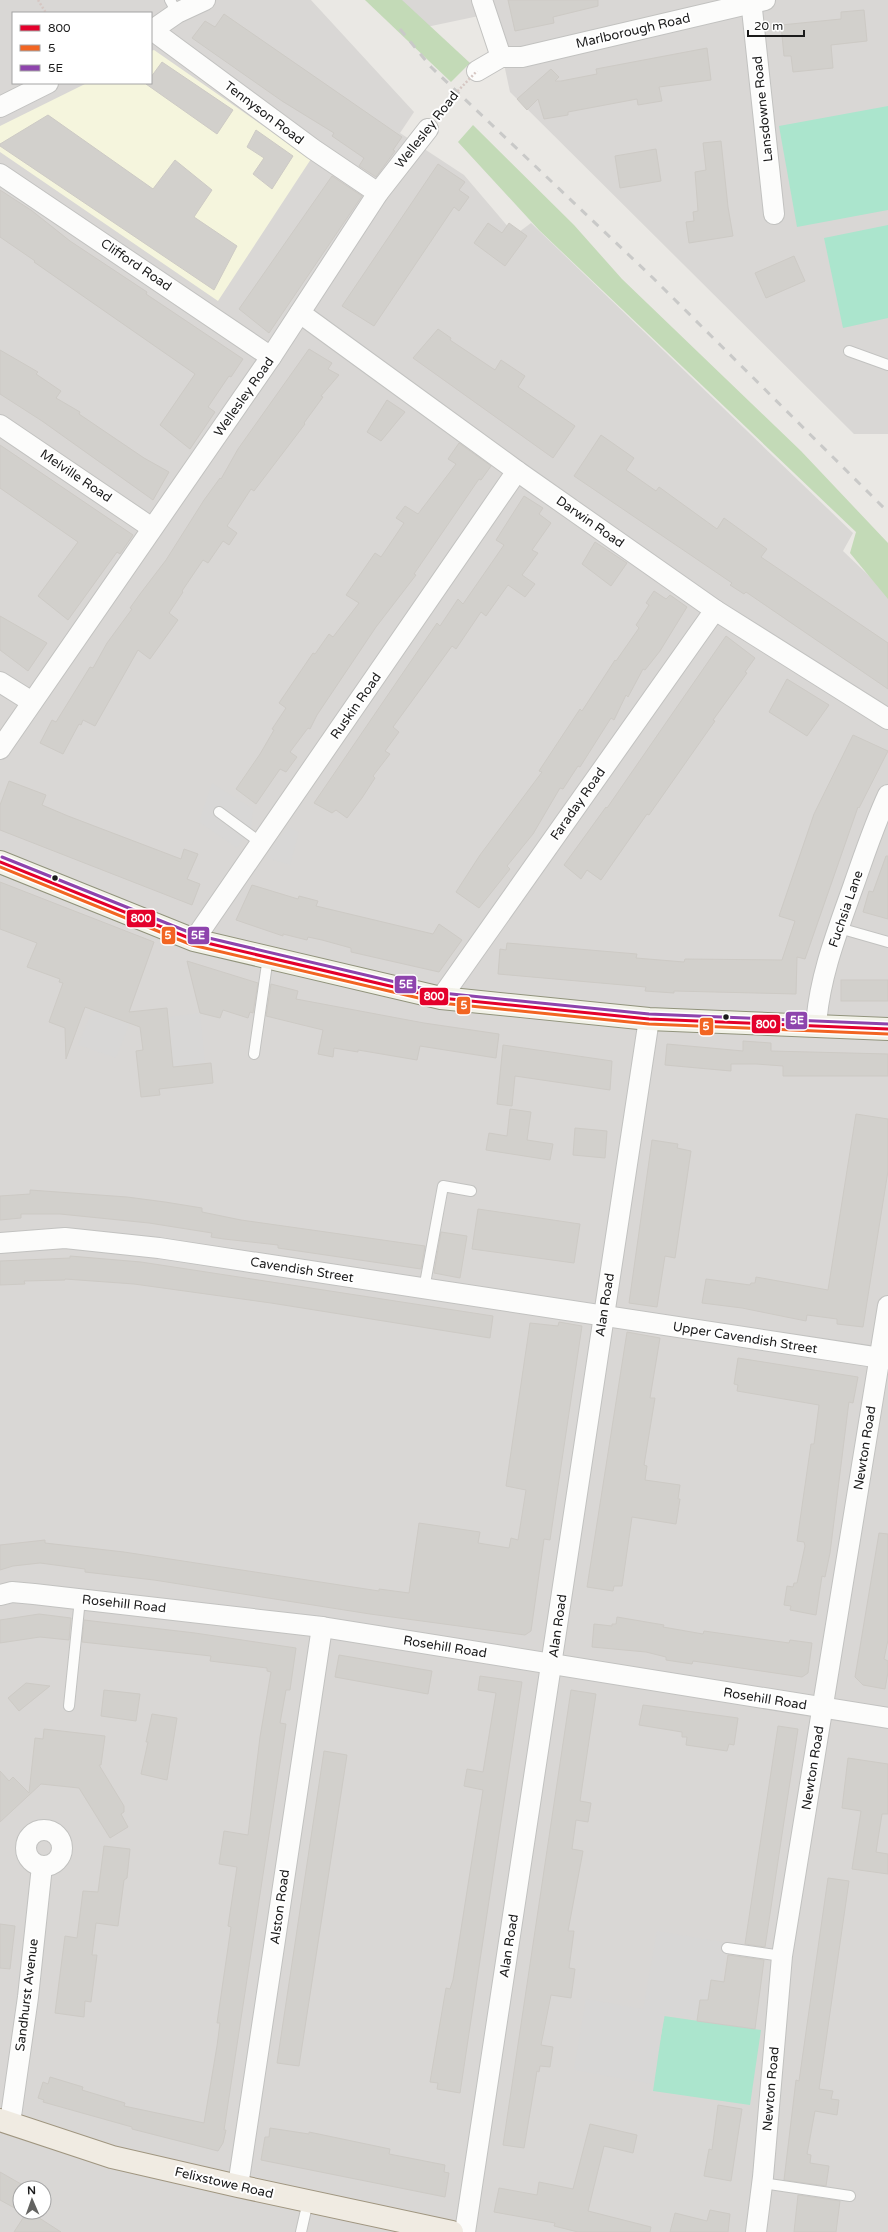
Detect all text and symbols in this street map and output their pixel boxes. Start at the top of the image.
street label: Marlborough Road [574,10,692,52]
legend [12,12,152,84]
scale bar [748,12,804,38]
text: 20 m [754,19,783,33]
text: 800 [48,21,71,35]
text: 5 [48,41,56,55]
street label: Lansdowne Road [749,55,777,163]
text: 5E [48,61,64,75]
street label: Tennyson Road [221,78,307,148]
street label: Wellesley Road [392,88,462,172]
street label: Clifford Road [97,235,175,295]
street label: Wellesley Road [211,354,277,440]
street label: Melville Road [37,446,115,506]
street label: Darwin Road [553,493,627,551]
street label: Ruskin Road [327,670,385,742]
street label: Faraday Road [547,765,609,843]
street label: Fuchsia Lane [825,868,867,950]
unlabelled marker [50,873,60,883]
line badge: 800 [126,909,156,928]
text: 800 [131,912,151,925]
line badge: 5 [161,926,176,945]
line badge: 5E [187,926,210,945]
text: 5 [165,929,172,942]
text: 5E [191,929,205,942]
line badge: 5E [394,975,417,994]
text: 5E [399,978,413,991]
line badge: 800 [419,987,449,1006]
text: 800 [424,990,444,1003]
line badge: 5 [456,996,471,1015]
text: 5 [461,999,468,1012]
line badge: 5E [785,1011,808,1030]
unlabelled marker [721,1012,731,1022]
line badge: 800 [751,1014,781,1034]
text: 5E [790,1014,804,1027]
line badge: 5 [699,1017,714,1036]
text: 800 [756,1018,776,1031]
text: 5 [703,1020,710,1033]
street label: Cavendish Street [249,1254,355,1286]
street label: Alan Road [592,1272,618,1338]
street label: Upper Cavendish Street [672,1319,818,1357]
street label: Newton Road [850,1405,880,1491]
street label: Rosehill Road [81,1592,167,1616]
street label: Alan Road [546,1593,570,1659]
street label: Rosehill Road [402,1632,488,1662]
street label: Rosehill Road [722,1684,808,1714]
street label: Newton Road [798,1725,828,1811]
street label: Alston Road [267,1868,293,1946]
street label: Alan Road [496,1913,522,1979]
street label: Sandhurst Avenue [12,1938,42,2052]
street label: Newton Road [759,2046,783,2132]
street label: Felixstowe Road [173,2164,275,2202]
north arrow [12,2180,52,2220]
text: N [27,2184,36,2197]

